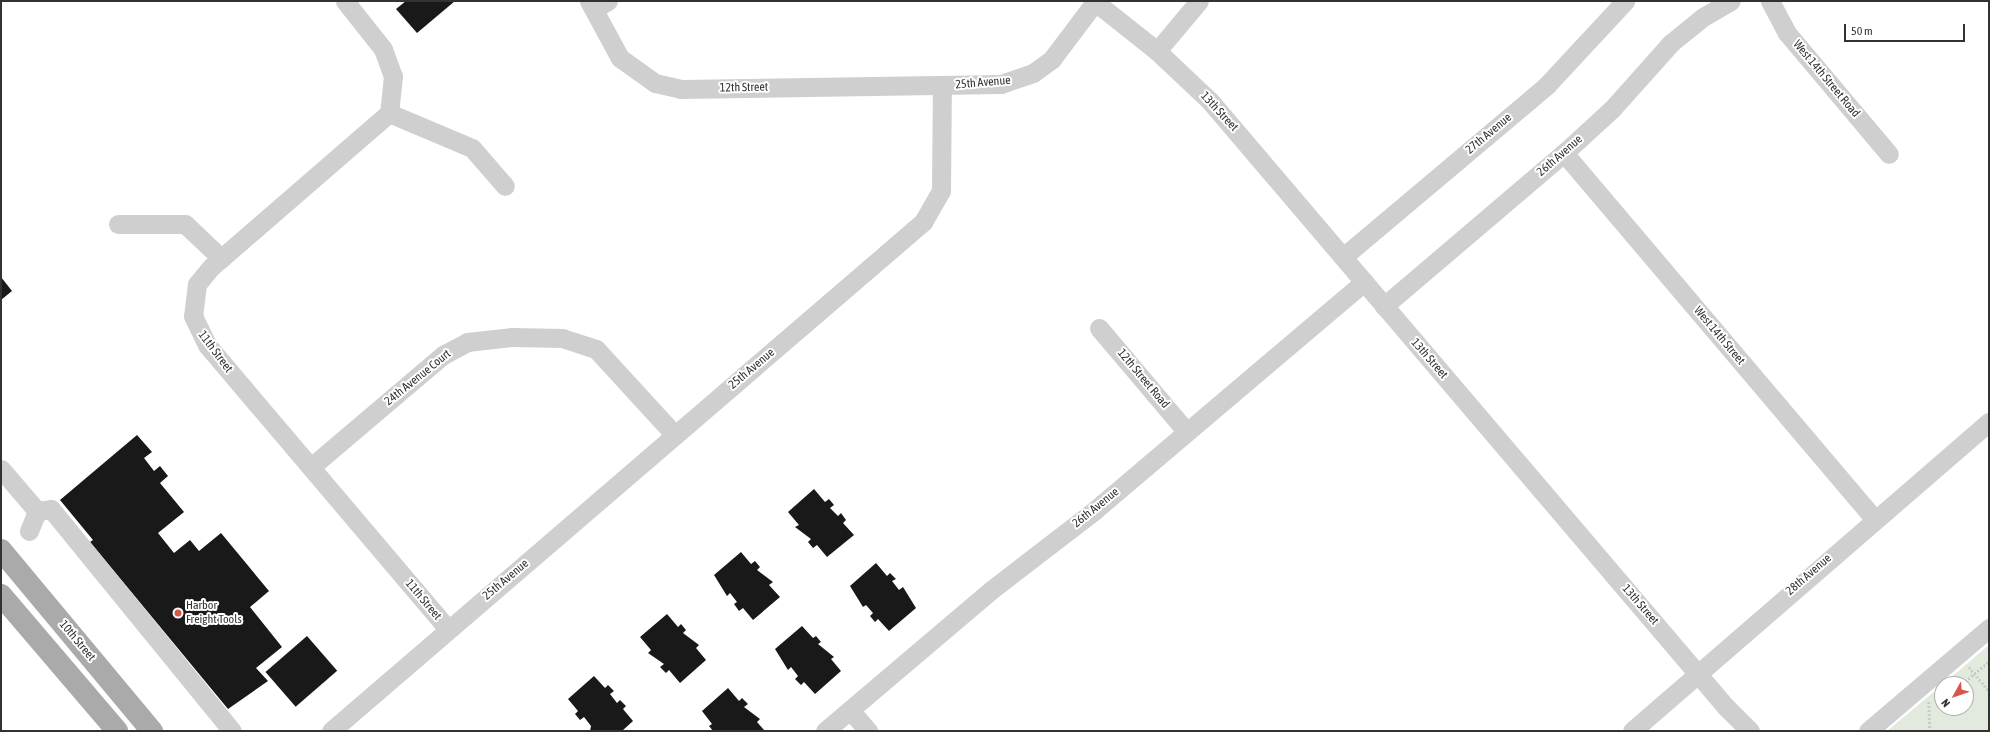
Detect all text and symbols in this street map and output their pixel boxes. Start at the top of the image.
scale bar [1846,16,1967,42]
text: 50 m [1851,24,1873,38]
street label: West 14th Street Road [1790,38,1862,120]
street label: 25th Avenue [955,73,1011,93]
street label: 12th Street [720,80,768,96]
street label: 13th Street [1197,89,1241,135]
street label: 27th Avenue [1463,111,1515,157]
street label: 26th Avenue [1534,132,1586,180]
street label: West 14th Street [1690,304,1748,368]
street label: 11th Street [195,328,235,376]
street label: 13th Street [1408,336,1450,382]
street label: 25th Avenue [726,346,778,392]
street label: 12th Street Road [1114,346,1172,412]
street label: 24th Avenue Court [382,347,454,409]
street label: 26th Avenue [1070,485,1122,531]
street label: 28th Avenue [1783,551,1835,599]
street label: 25th Avenue [480,557,532,603]
street label: 11th Street [402,577,444,623]
street label: 13th Street [1619,582,1661,628]
place label: Harbor Freight Tools [186,599,242,627]
marker: Harbor Freight Tools [173,608,183,618]
street label: 10th Street [56,618,98,664]
north arrow [1934,676,1974,716]
text: N [1939,697,1952,709]

